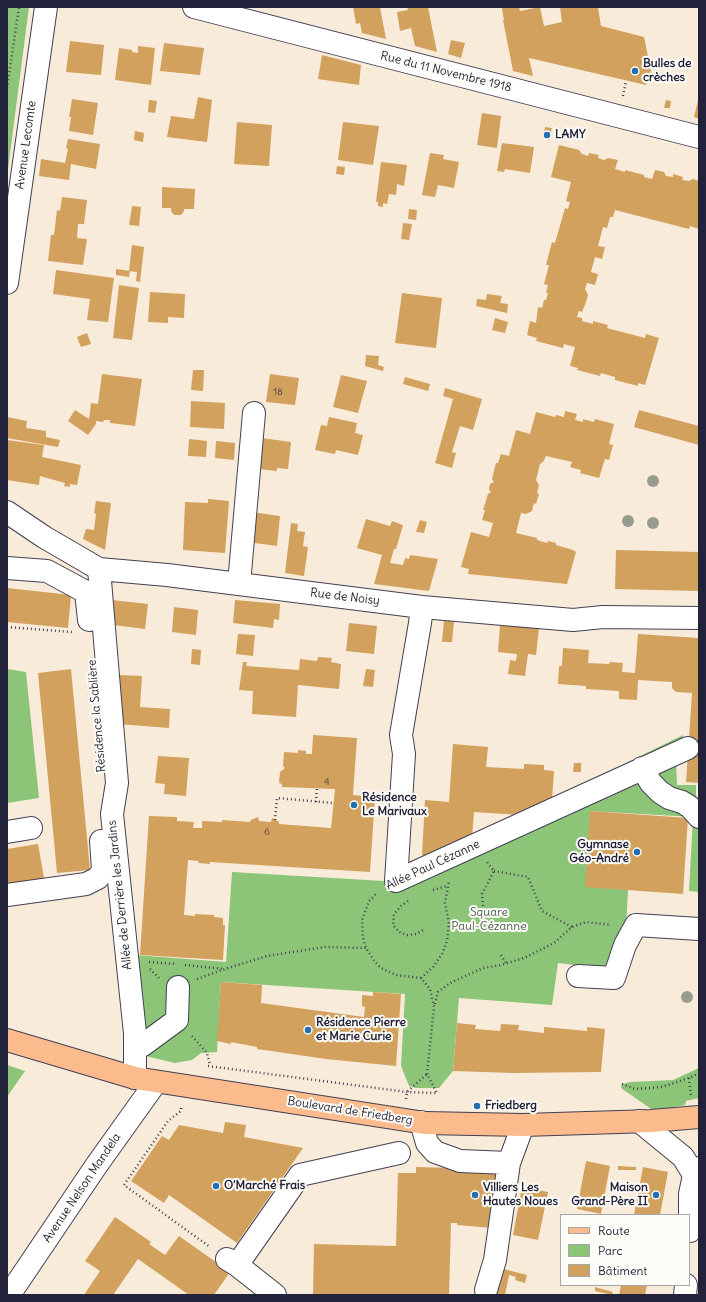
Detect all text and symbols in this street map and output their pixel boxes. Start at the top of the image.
street label: Rue du 11 Novembre 1918 [379,49,513,95]
place label: Bulles de crèches [643,57,691,85]
marker: Bulles de crèches [630,66,640,76]
street label: Avenue Lecomte [13,100,39,190]
place label: LAMY [555,128,586,142]
marker: LAMY [542,130,552,140]
house number: 18 [273,386,283,398]
street label: Rue de Noisy [309,586,381,608]
street label: Résidence la Sablière [85,659,109,773]
house number: 4 [324,776,330,788]
place label: Résidence Le Marivaux [362,791,427,819]
marker: Résidence Le Marivaux [349,800,359,810]
street label: Allée de Derrière les Jardins [105,820,135,970]
house number: 6 [264,826,270,838]
street label: Allée Paul Cézanne [384,837,482,893]
place label: Gymnase Géo-André [569,838,629,866]
marker: Gymnase Géo-André [632,847,642,857]
park label: Square Paul-Cézanne [451,906,527,934]
place label: Résidence Pierre et Marie Curie [316,1016,406,1044]
marker: Résidence Pierre et Marie Curie [303,1025,313,1035]
street label: Boulevard de Friedberg [286,1094,414,1128]
place label: Friedberg [485,1099,537,1113]
marker: Friedberg [472,1101,482,1111]
street label: Avenue Nelson Mandela [40,1131,124,1245]
place label: O'Marché Frais [224,1179,305,1193]
marker: O'Marché Frais [211,1181,221,1191]
place label: Villiers Les Hautes Noues [483,1181,558,1209]
place label: Maison Grand-Père II [571,1181,648,1209]
marker: Villiers Les Hautes Noues [470,1190,480,1200]
marker: Maison Grand-Père II [651,1190,661,1200]
legend [560,1214,690,1286]
text: Route [598,1223,630,1238]
text: Parc [598,1243,623,1258]
text: Bâtiment [598,1263,647,1278]

